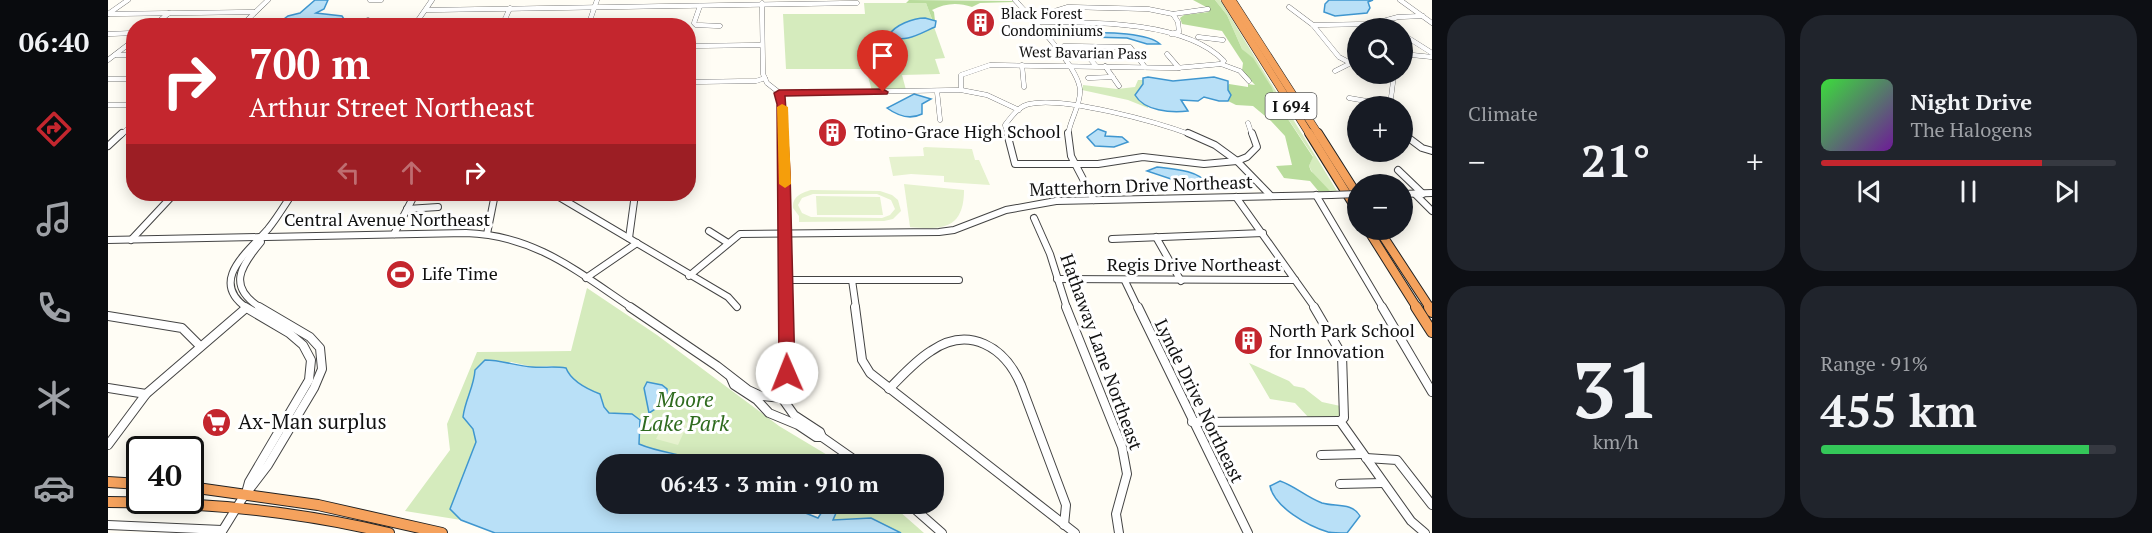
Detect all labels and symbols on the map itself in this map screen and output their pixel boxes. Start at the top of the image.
place label: Black Forest Condominiums [1001,3,1103,40]
building icon: Black Forest Condominiums [964,7,996,39]
pin [857,30,908,92]
street label: West Bavarian Pass [1019,41,1147,63]
road number: I 694 [1266,93,1316,119]
building icon: Totino-Grace High School [817,116,849,148]
place label: Totino-Grace High School [854,119,1061,143]
street label: Matterhorn Drive Northeast [1029,169,1253,201]
street label: Central Avenue Northeast [284,207,490,231]
street label: Hathaway Lane Northeast [1055,250,1149,453]
street label: Regis Drive Northeast [1107,252,1282,276]
sports icon: Life Time [385,258,417,290]
place label: Life Time [422,261,498,285]
street label: Lynde Drive Northeast [1150,315,1250,487]
place label: North Park School for Innovation [1269,318,1415,363]
building icon: North Park School for Innovation [1232,325,1264,357]
position arrow [755,341,819,405]
park label: Moore Lake Park [640,385,730,437]
supermarket icon: Ax-Man surplus [201,406,233,438]
place label: Ax-Man surplus [238,407,386,435]
speed limit sign: 40 [126,436,204,514]

